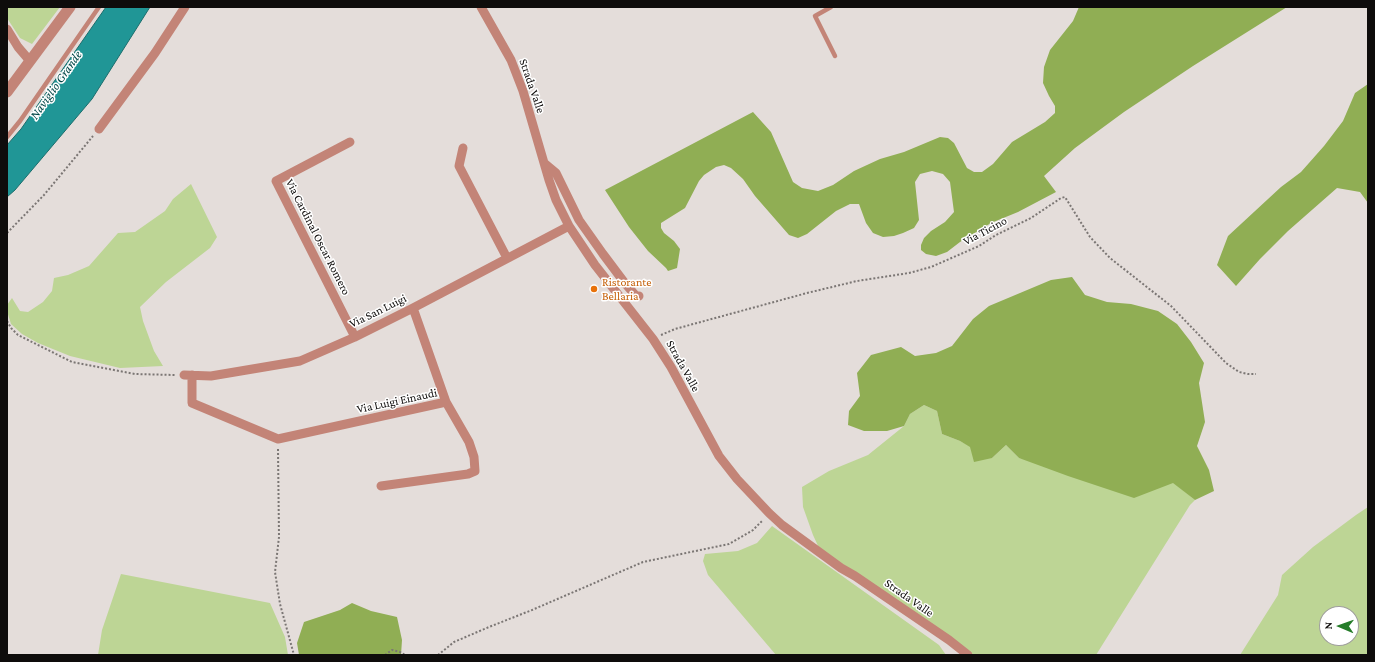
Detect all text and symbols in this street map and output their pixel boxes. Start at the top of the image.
water label: Naviglio Grande [27,48,85,122]
street label: Strada Valle [516,57,548,115]
street label: Via Cardinal Oscar Romero [282,177,354,297]
street label: Via Ticino [961,213,1009,249]
place label: Ristorante Bellaria [602,275,652,303]
marker: Ristorante Bellaria [589,284,599,294]
street label: Via San Luigi [347,291,409,331]
street label: Strada Valle [663,338,703,394]
street label: Via Luigi Einaudi [356,385,438,417]
street label: Strada Valle [882,576,936,620]
north arrow [1319,606,1359,646]
text: N [1322,622,1334,630]

